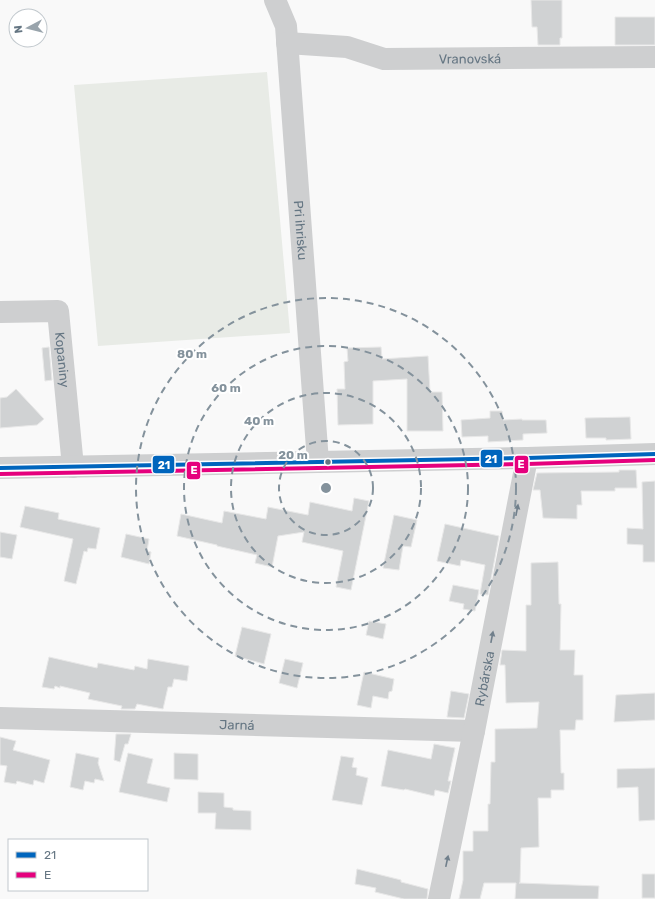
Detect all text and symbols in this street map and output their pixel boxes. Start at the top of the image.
north arrow [8,8,48,48]
text: N [12,24,26,34]
street label: Vranovská [439,51,501,66]
street label: Pri ihrisku [291,200,311,261]
street label: Kopaniny [53,331,73,388]
text: 80 m [177,347,207,361]
text: 60 m [211,381,241,395]
text: 40 m [244,414,274,428]
text: 20 m [278,448,308,462]
line badge: 21 [480,449,503,468]
text: 21 [485,453,497,466]
line badge: 21 [152,455,175,474]
line badge: E [514,455,529,474]
unlabelled marker [323,457,333,467]
text: E [517,458,525,471]
text: 21 [158,459,170,472]
line badge: E [186,461,201,480]
text: E [190,464,198,477]
centre of rings [319,481,333,495]
one-way arrow [515,504,521,516]
one-way arrow [490,631,496,644]
street label: Rybárska [471,650,497,708]
street label: Jarná [219,717,255,732]
legend [8,839,148,891]
text: 21 [44,848,56,862]
one-way arrow [444,855,450,867]
text: E [44,868,51,882]

